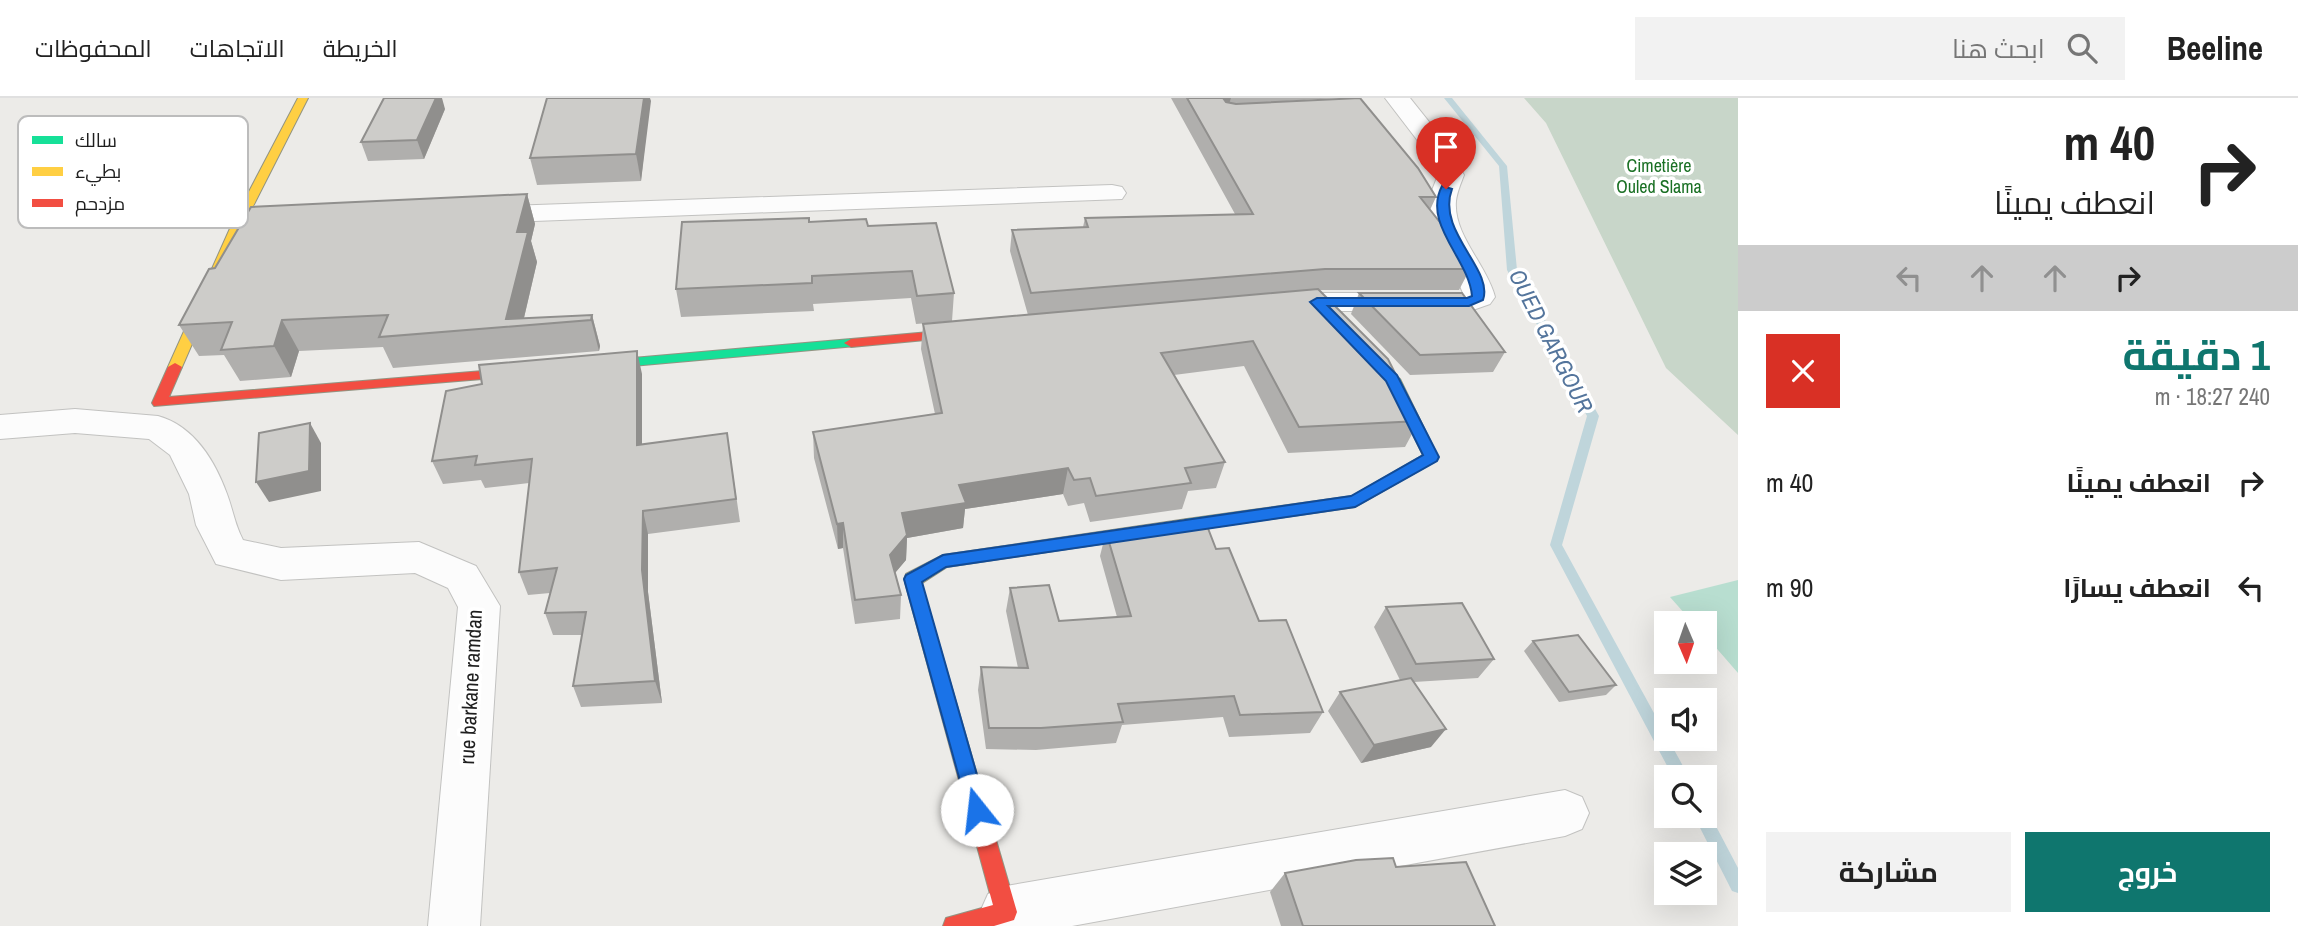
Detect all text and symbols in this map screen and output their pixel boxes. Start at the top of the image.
search box [1635,17,2125,80]
text: Beeline [2167,26,2263,70]
icon: search [2063,29,2101,67]
text: ابحث هنا [1952,31,2045,66]
text: المحفوظات [35,32,152,64]
text: الاتجاهات [190,32,285,64]
text: الخريطة [323,32,398,64]
text: 40 m [2063,109,2155,175]
legend [18,116,248,228]
pin [1416,117,1476,189]
icon: right [2179,126,2270,217]
text: سالك [75,127,117,153]
icon: arrive [1427,128,1465,166]
park label: Cimetière Ouled Slama [1616,153,1702,199]
text: بطيء [75,158,121,186]
text: انعطف يمينًا [1994,181,2155,224]
text: مزدحم [75,190,125,217]
icon: left [1890,259,1928,297]
icon: ahead [1963,259,2001,297]
icon: ahead [2036,259,2074,297]
icon: right [2109,259,2147,297]
water label: OUED GARGOUR [1502,264,1601,418]
text: 1 دقيقة [2123,327,2270,383]
button: close [1766,334,1840,408]
text: 240 m · 18:27 [2155,381,2270,412]
icon: right [2232,464,2270,502]
text: 40 m [1766,465,1813,500]
text: انعطف يمينًا [2066,465,2211,500]
icon: left [2232,569,2270,607]
text: 90 m [1766,570,1813,605]
text: انعطف يسارًا [2063,570,2211,605]
street label: rue barkane ramdan [452,609,489,765]
north arrow [1654,611,1717,674]
map controls [1654,611,1717,905]
button: sound [1654,688,1717,751]
button: search [1654,765,1717,828]
position arrow [940,773,1014,847]
button: مشاركة [1766,832,2011,912]
button: خروج [2025,832,2270,912]
button: layers [1654,842,1717,905]

